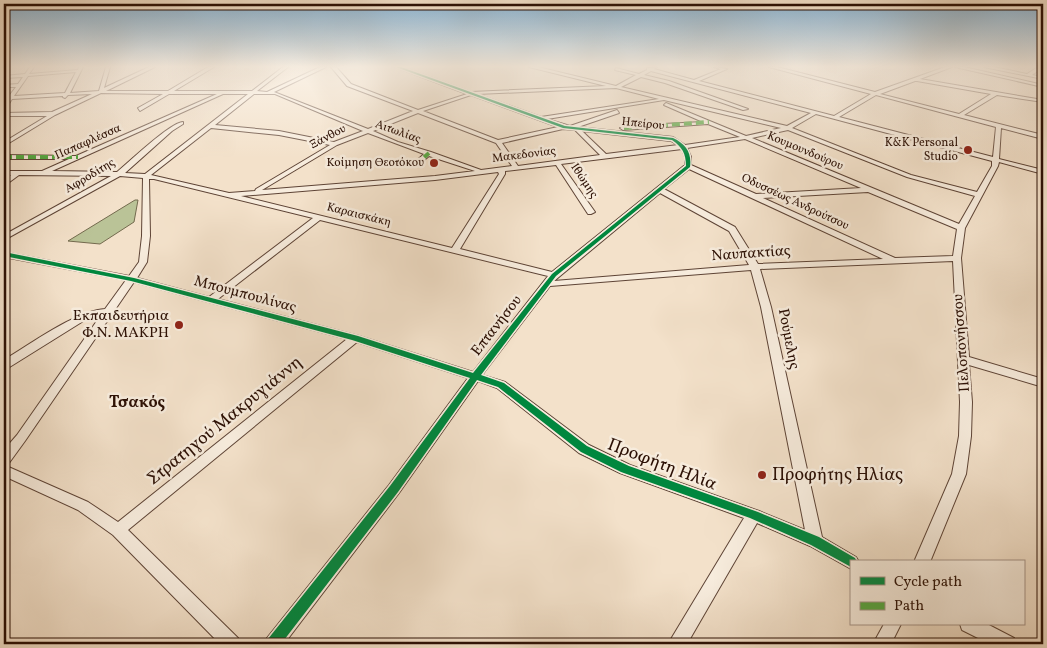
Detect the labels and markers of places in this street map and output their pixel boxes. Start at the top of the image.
place label: K&K Personal Studio [885,135,958,165]
marker: K&K Personal Studio [962,144,974,156]
place label: Κοίμηση Θεοτόκου [327,155,424,171]
marker: Κοίμηση Θεοτόκου [428,157,440,169]
place label: Εκπαιδευτήρια Φ.Ν. ΜΑΚΡΗ [73,306,169,344]
marker: Εκπαιδευτήρια Φ.Ν. ΜΑΚΡΗ [173,319,185,331]
place label: Προφήτης Ηλίας [772,463,903,488]
marker: Προφήτης Ηλίας [756,469,768,481]

